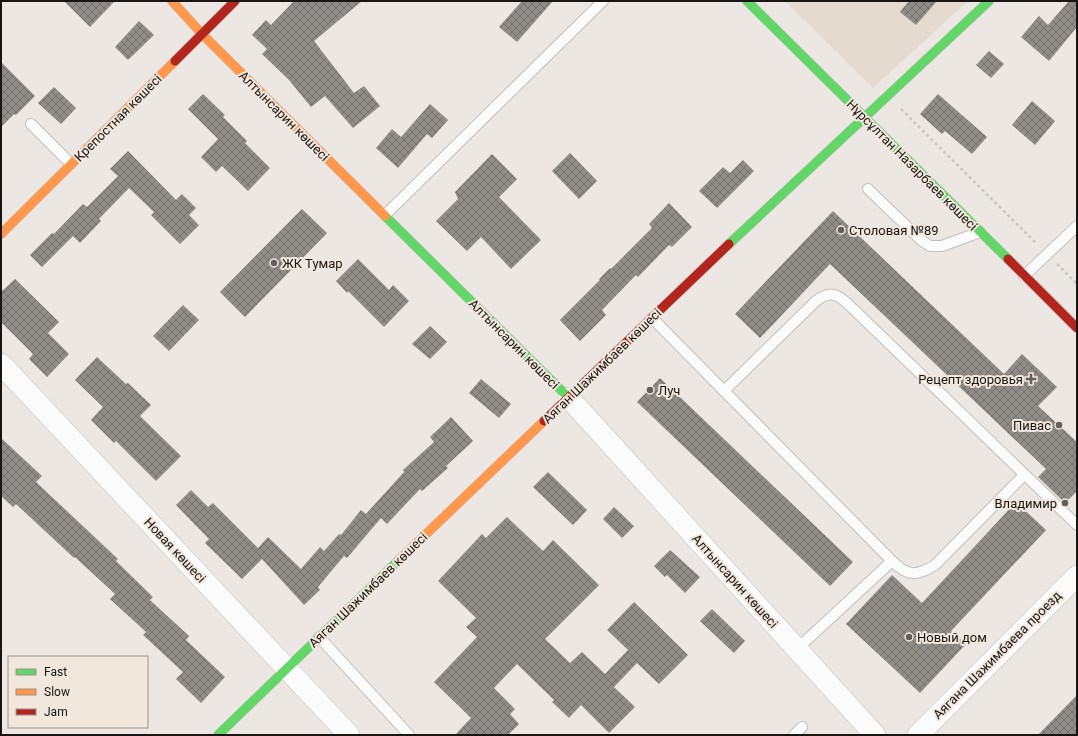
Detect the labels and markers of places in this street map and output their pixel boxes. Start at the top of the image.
place label: Столовая №89 [849,223,939,238]
marker: Столовая №89 [836,225,846,235]
place label: ЖК Тумар [282,256,343,271]
marker: ЖК Тумар [269,258,279,268]
place label: Рецепт здоровья [918,372,1023,387]
marker: Рецепт здоровья [1026,374,1036,384]
place label: Луч [658,383,680,398]
marker: Луч [645,385,655,395]
place label: Пивас [1013,418,1051,433]
marker: Пивас [1054,420,1064,430]
place label: Владимир [995,496,1057,511]
marker: Владимир [1060,498,1070,508]
place label: Новый дом [917,630,987,645]
marker: Новый дом [904,632,914,642]

